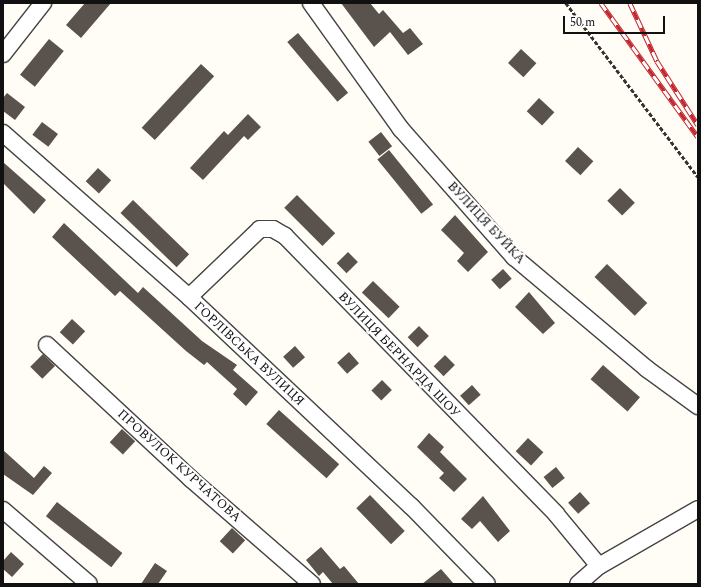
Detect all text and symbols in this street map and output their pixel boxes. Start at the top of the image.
scale bar [565,8,667,34]
text: 50 m [570,13,595,32]
street label: ВУЛИЦЯ БУЙКА [444,179,528,267]
street label: ВУЛИЦЯ БЕРНАРДА ШОУ [335,289,463,421]
street label: ГОРЛІВСЬКА ВУЛИЦЯ [191,299,307,409]
street label: ПРОВУЛОК КУРЧАТОВА [114,406,244,526]

